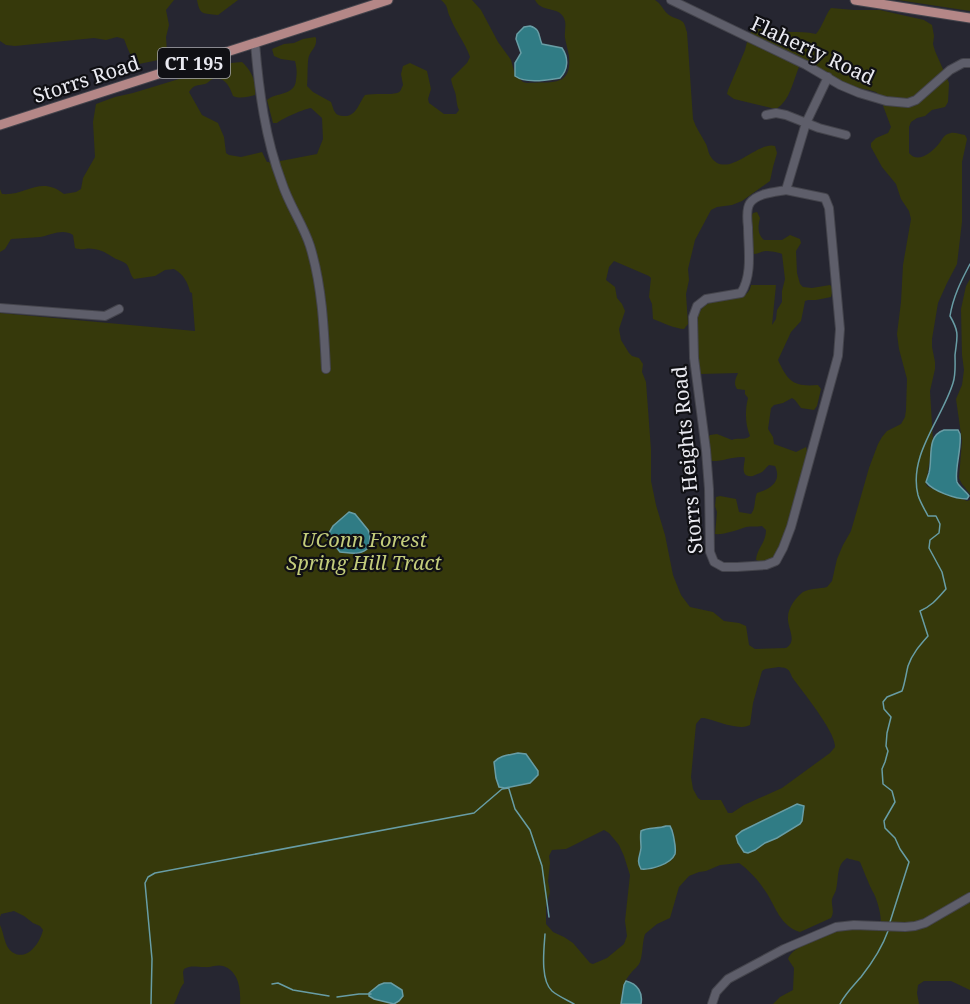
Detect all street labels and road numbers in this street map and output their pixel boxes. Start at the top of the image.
street label: Flaherty Road [747,9,879,91]
road number: CT 195 [158,48,230,78]
street label: Storrs Road [29,49,143,109]
street label: Storrs Heights Road [665,365,709,555]

